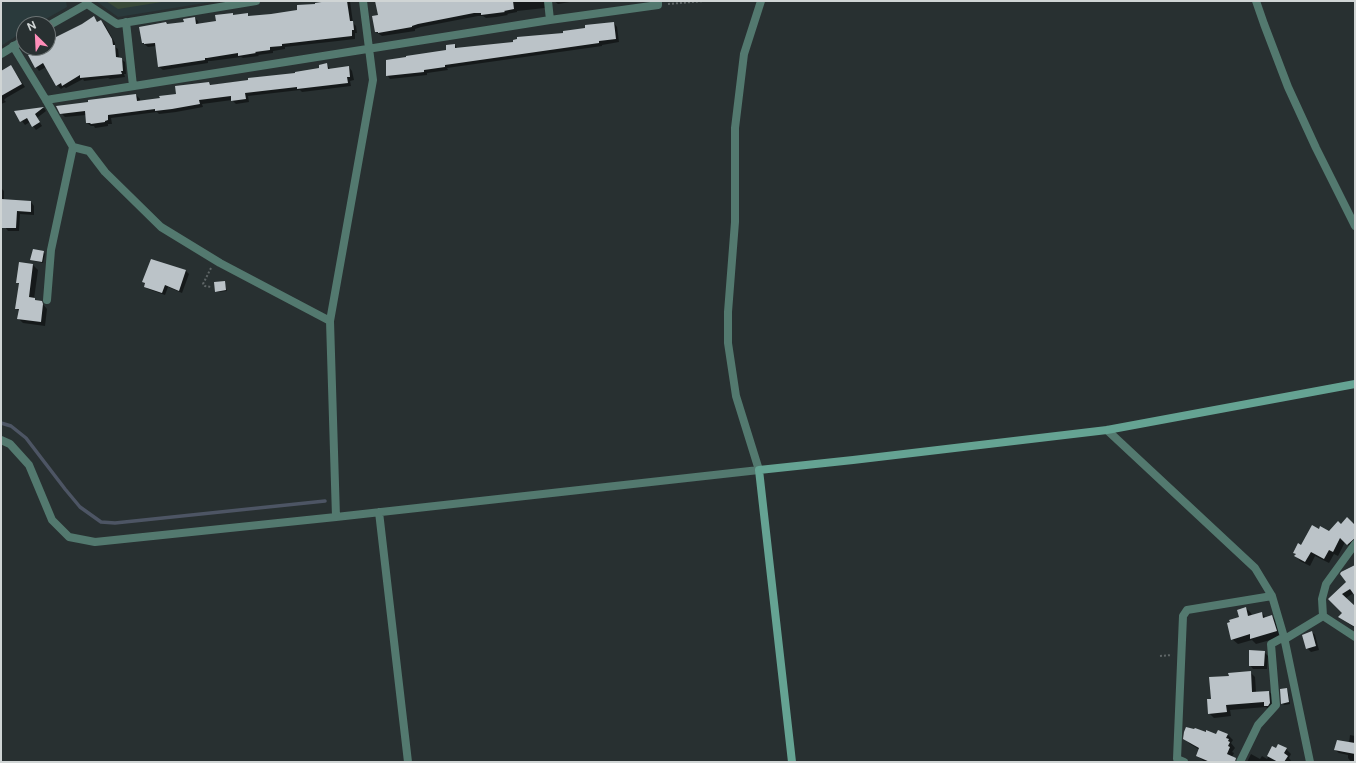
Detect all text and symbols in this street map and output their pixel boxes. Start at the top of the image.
north arrow [16,16,56,56]
text: N [25,19,38,33]

